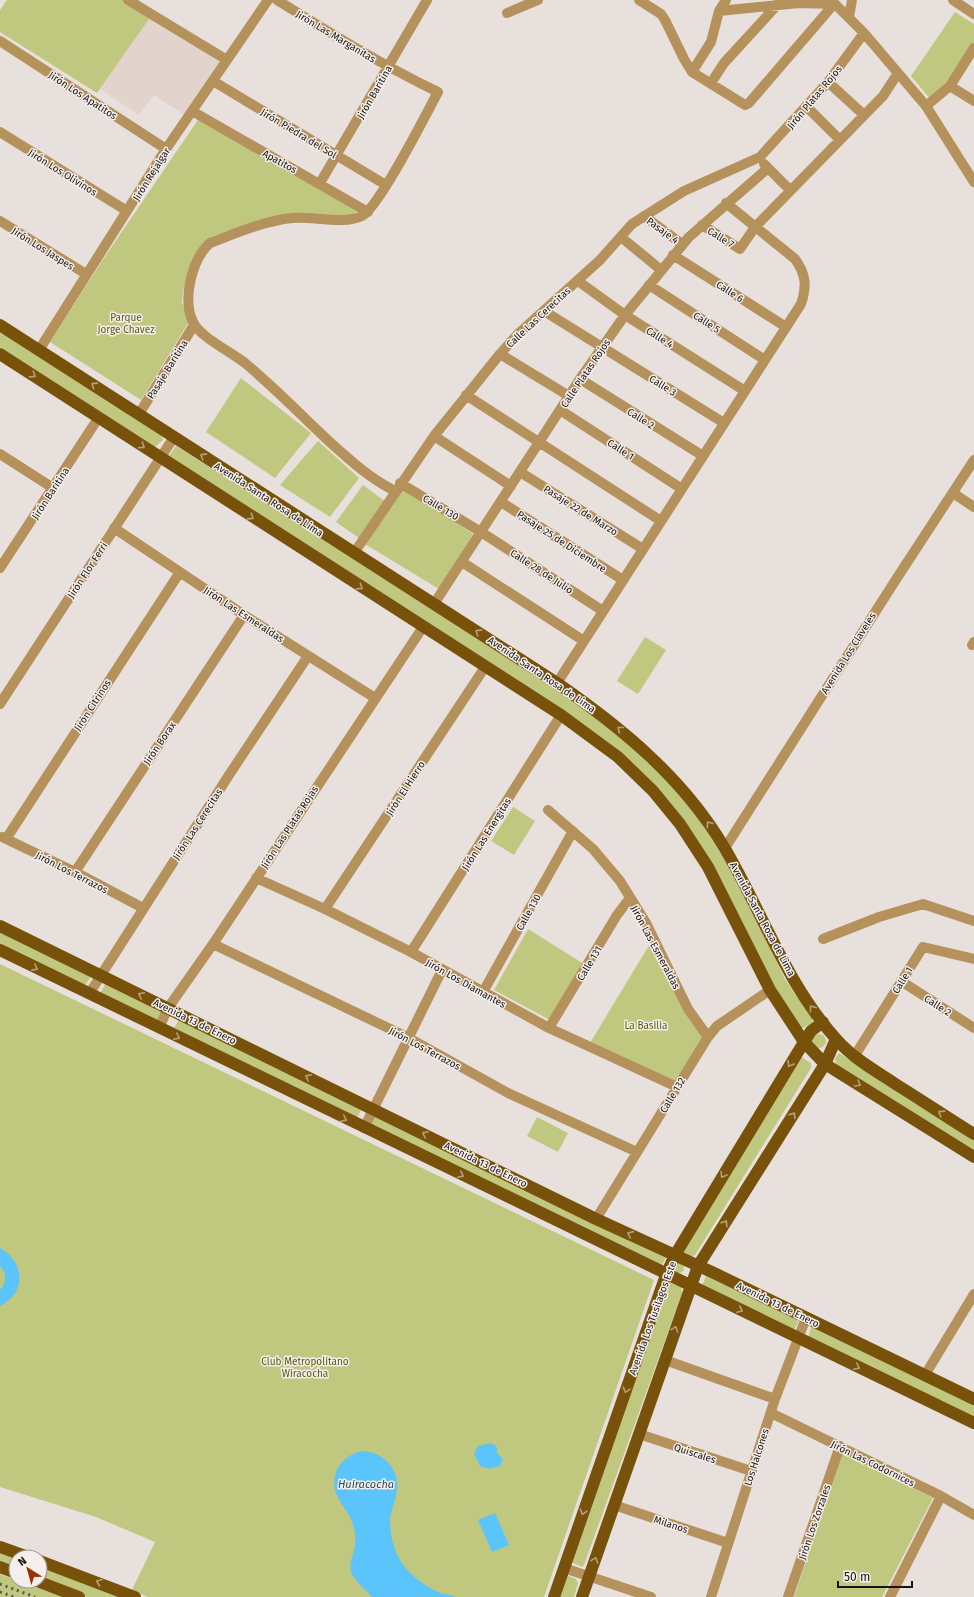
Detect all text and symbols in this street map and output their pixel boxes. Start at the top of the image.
street label: Jirón Las Marganitas [293,8,378,66]
street label: Jirón Platas Rojos [785,63,845,132]
street label: Jirón Baritina [355,64,395,121]
street label: Jirón Los Apatitos [46,69,119,123]
street label: Jirón Piedra del Sol [258,106,339,161]
street label: Jirón Rejalgar [131,146,173,203]
street label: Jirón Los Olivinos [26,147,99,199]
street label: Apatitos [260,148,299,176]
street label: Pasaje 4 [644,215,681,247]
street label: Jirón Los Jaspes [9,225,76,273]
street label: Calle 7 [705,225,736,251]
street label: Calle 6 [714,279,745,305]
street label: Calle Las Cerecitas [504,285,573,351]
street label: Calle 5 [691,310,722,336]
park label: Parque Jorge Chavez [97,312,155,336]
street label: Calle 4 [644,325,676,351]
street label: Calle Platas Rojos [558,337,613,410]
street label: Pasaje Baritina [145,338,191,401]
one-way arrow [29,370,36,378]
street label: Calle 3 [647,373,678,399]
one-way arrow [91,382,98,390]
street label: Calle 2 [625,406,656,432]
street label: Calle 1 [605,437,636,463]
one-way arrow [138,441,145,449]
one-way arrow [200,453,207,461]
street label: Avenida Santa Rosa de Lima [212,460,325,540]
street label: Jirón Baritina [30,465,72,522]
street label: Pasaje 22 de Marzo [541,483,620,539]
street label: Calle 130 [420,493,461,523]
street label: Pasaje 25 de Diciembre [515,509,608,575]
one-way arrow [247,512,254,519]
street label: Jirón Flor Ferri [65,540,110,601]
street label: Calle 28 de Julio [508,547,575,597]
one-way arrow [356,582,363,589]
street label: Jirón Las Esmeraldas [201,584,286,645]
street label: Avenida Los Claveles [819,610,879,696]
one-way arrow [475,630,482,637]
street label: Avenida Santa Rosa de Lima [485,634,598,715]
street label: Jirón Citrinos [72,677,114,734]
street label: Jirón Borax [141,720,179,767]
one-way arrow [618,727,625,734]
street label: Jirón El Hierro [384,759,428,818]
street label: Jirón Las Platas Rojas [259,784,321,871]
street label: Jirón Las Cerecitas [170,786,225,862]
street label: Jirón Las Energitas [460,796,514,873]
one-way arrow [707,821,714,828]
street label: Jirón Los Terrazos [33,850,110,896]
street label: Avenida Santa Rosa de Lima [727,860,797,979]
street label: Calle 130 [514,892,544,933]
street label: Jirón Las Esmeraldas [628,904,682,992]
street label: Calle 131 [575,944,605,983]
street label: Jirón Los Diamantes [423,957,508,1011]
one-way arrow [31,963,38,970]
street label: Calle 1 [890,965,916,996]
one-way arrow [138,992,146,1000]
street label: Calle 2 [922,993,953,1019]
street label: Avenida 13 de Enero [151,997,238,1047]
one-way arrow [809,1005,817,1012]
park label: La Basilia [624,1020,668,1032]
street label: Jirón Los Terrazos [387,1025,463,1073]
one-way arrow [173,1032,180,1040]
one-way arrow [788,1060,795,1067]
one-way arrow [305,1074,313,1082]
street label: Calle 132 [658,1076,688,1115]
one-way arrow [854,1080,861,1087]
one-way arrow [938,1110,945,1118]
one-way arrow [788,1112,796,1119]
one-way arrow [340,1114,347,1121]
one-way arrow [422,1131,429,1139]
street label: Avenida 13 de Enero [442,1140,529,1190]
one-way arrow [457,1170,464,1178]
one-way arrow [720,1171,728,1178]
one-way arrow [720,1221,727,1228]
one-way arrow [626,1231,634,1239]
street label: Avenida Los Tusilagos Este [627,1260,679,1377]
street label: Avenida 13 de Enero [734,1280,821,1330]
one-way arrow [735,1305,743,1313]
one-way arrow [671,1326,679,1333]
park label: Club Metropolitano Wiracocha [261,1356,349,1380]
one-way arrow [853,1362,860,1369]
one-way arrow [622,1386,631,1393]
street label: Los Halcones [742,1427,772,1487]
street label: Jirón Las Codornices [829,1438,917,1490]
street label: Quiscales [672,1442,717,1466]
water label: Huiracocha [338,1478,394,1491]
street label: Jirón Los Zorzales [796,1483,834,1562]
one-way arrow [580,1509,588,1516]
street label: Milanos [652,1514,690,1536]
north arrow [8,1549,48,1589]
text: N [15,1554,29,1569]
one-way arrow [590,1557,598,1564]
scale bar [838,1563,912,1589]
text: 50 m [844,1570,870,1584]
one-way arrow [95,1579,102,1587]

